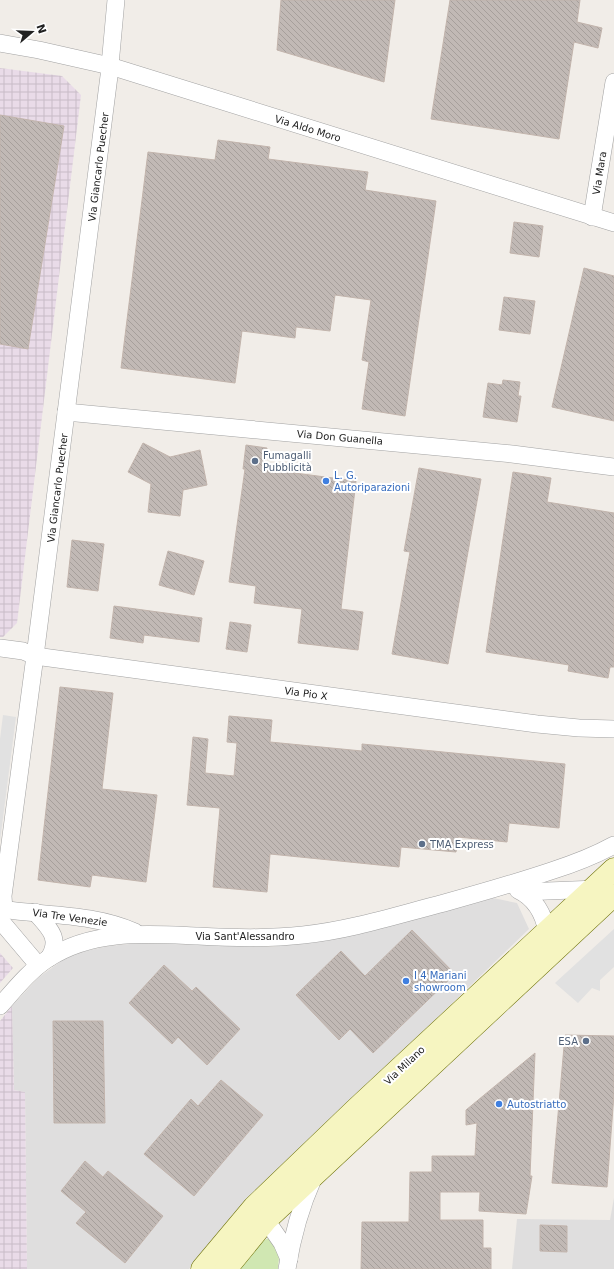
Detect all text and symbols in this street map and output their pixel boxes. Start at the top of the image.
north arrow [12,12,52,52]
text: N [33,22,49,35]
street label: Via Giancarlo Puecher [86,111,111,222]
street label: Via Aldo Moro [273,113,342,144]
street label: Via Mara [591,151,608,196]
street label: Via Don Guanella [296,428,383,447]
street label: Via Giancarlo Puecher [45,432,70,543]
place label: Fumagalli Pubblicità [263,450,312,473]
marker: Fumagalli Pubblicità [250,456,260,466]
place label: L. G. Autoriparazioni [334,470,410,493]
marker: L. G. Autoriparazioni [321,476,331,486]
street label: Via Pio X [284,685,328,702]
marker: TMA Express [417,839,427,849]
place label: TMA Express [429,839,494,850]
street label: Via Tre Venezie [32,907,108,928]
street label: Via Sant'Alessandro [195,931,295,942]
place label: I 4 Mariani showroom [414,970,467,993]
marker: I 4 Mariani showroom [401,976,411,986]
place label: ESA [558,1036,578,1047]
marker: ESA [581,1036,591,1046]
street label: Via Milano [382,1044,427,1087]
marker: Autostriatto [494,1099,504,1109]
place label: Autostriatto [507,1099,566,1110]

